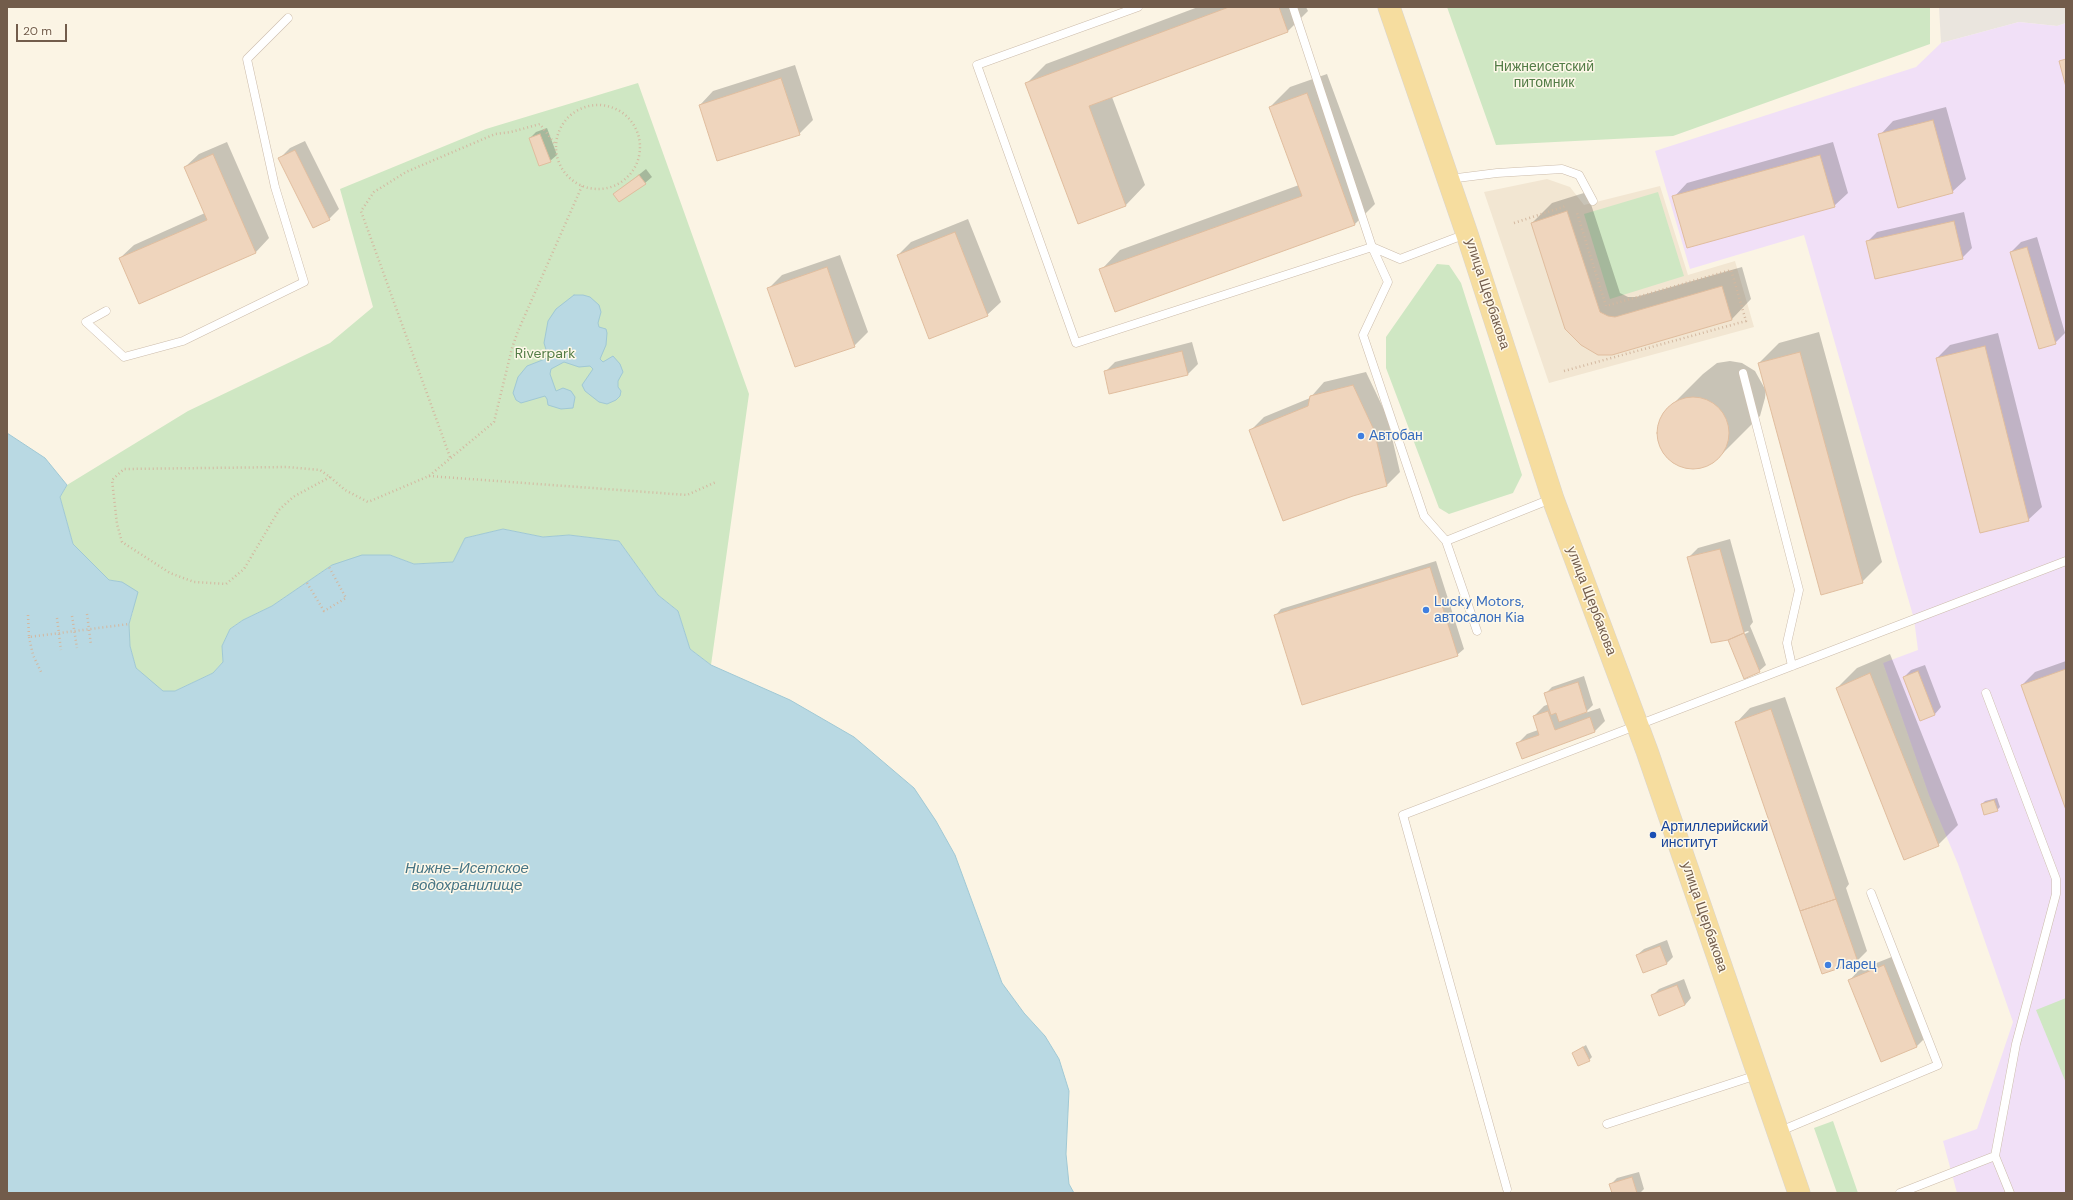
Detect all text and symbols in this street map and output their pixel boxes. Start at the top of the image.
scale bar [18,16,69,42]
text: 20 m [23,23,52,39]
park label: Нижнеисетский питомник [1494,59,1594,92]
street label: улица Щербакова [1461,236,1513,352]
park label: Riverpark [515,346,575,362]
place label: Автобан [1369,428,1423,444]
marker: Автобан [1356,431,1366,441]
street label: улица Щербакова [1562,544,1620,658]
place label: Lucky Motors, автосалон Kia [1434,594,1524,626]
marker: Lucky Motors, автосалон Kia [1421,605,1431,615]
place label: Артиллерийский институт [1661,819,1768,852]
marker: Артиллерийский институт [1648,830,1658,840]
water label: Нижне-Исетское водохранилище [405,860,529,895]
street label: улица Щербакова [1677,860,1731,974]
place label: Ларец [1836,957,1877,973]
marker: Ларец [1823,960,1833,970]

